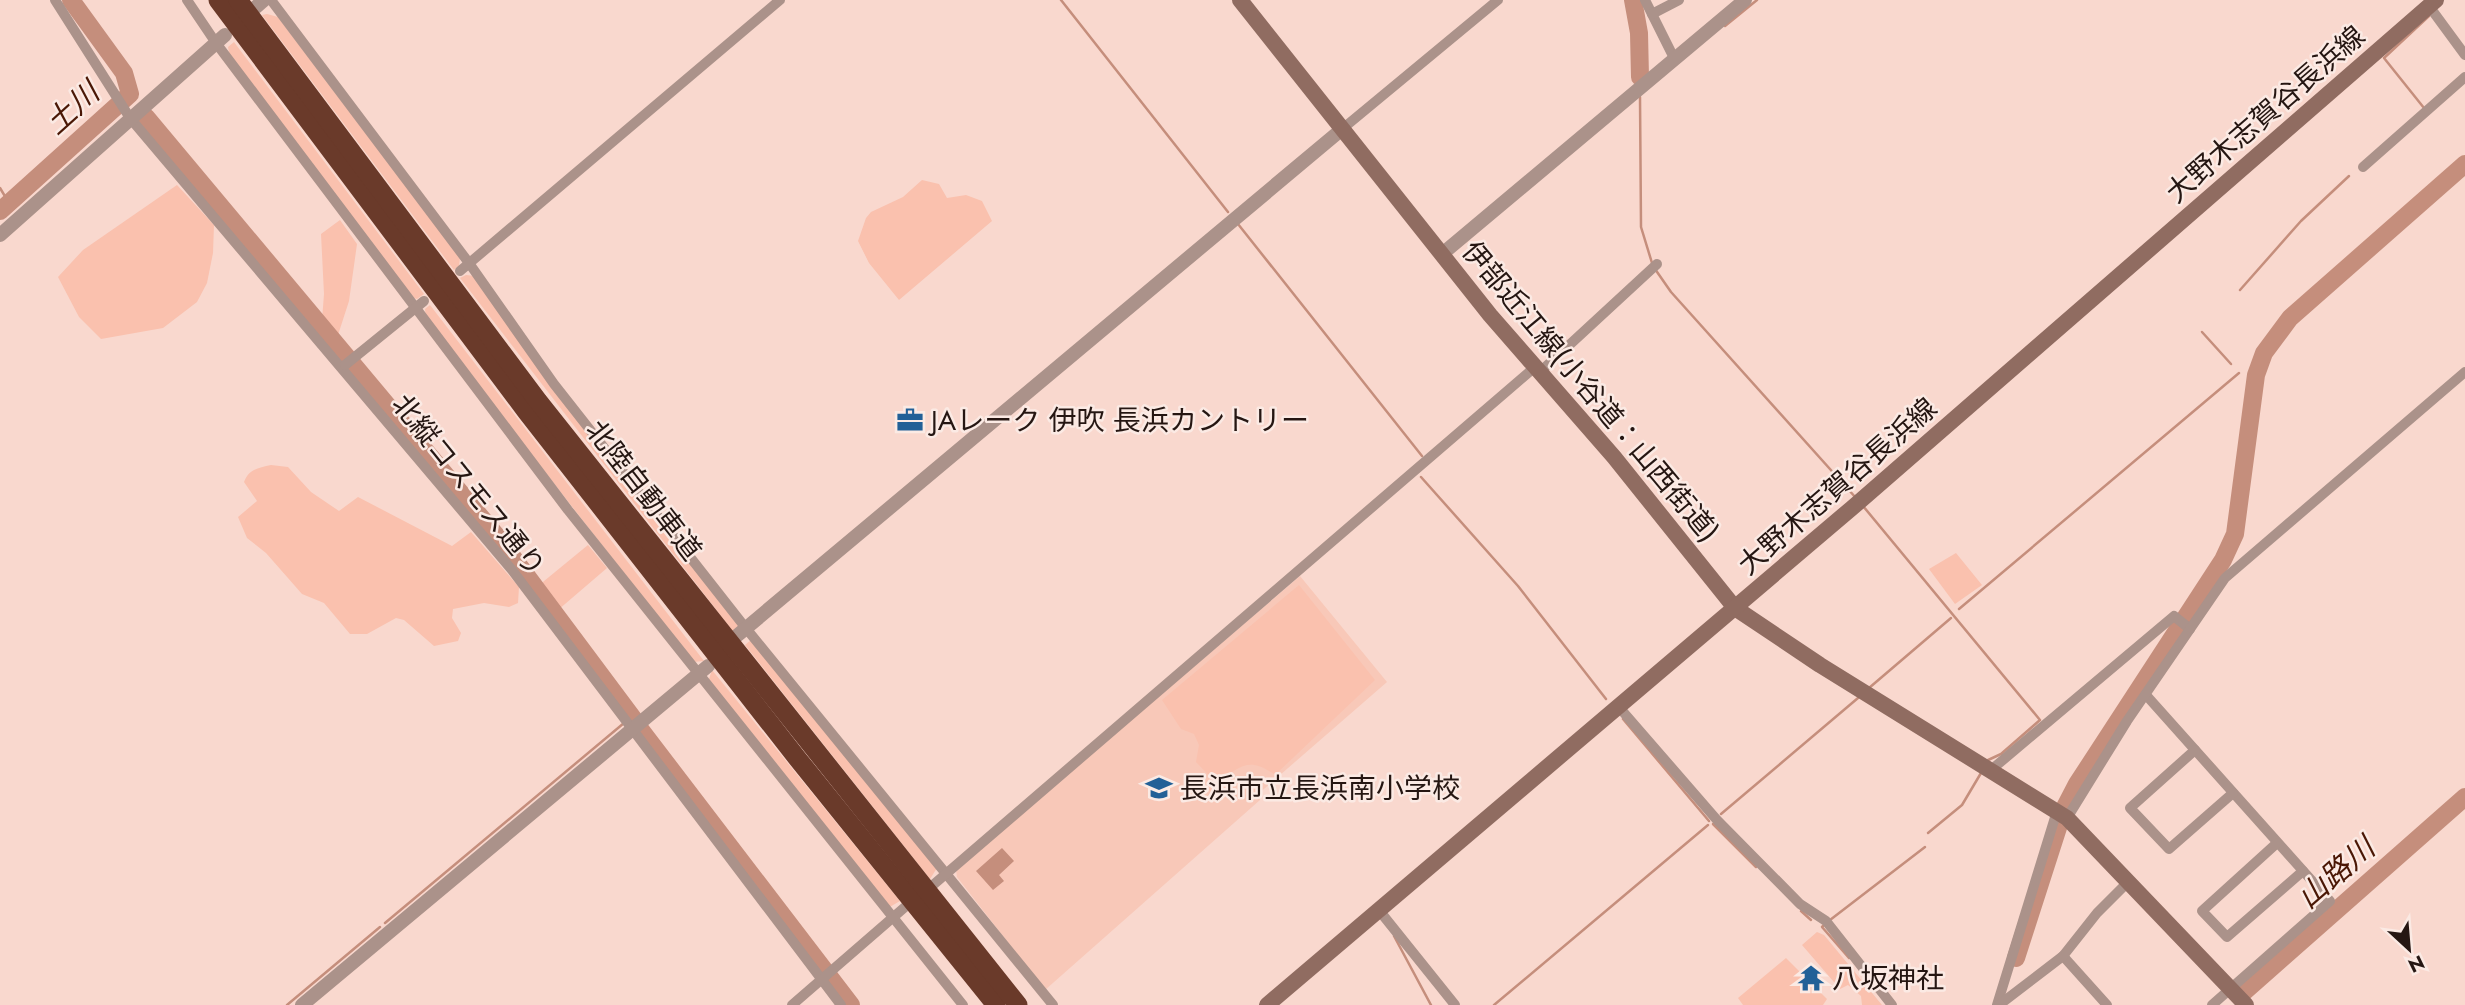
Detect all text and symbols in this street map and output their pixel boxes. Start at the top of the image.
street label: 大野木志賀谷長浜線 [2157,16,2374,213]
water label: 土川 [35,70,111,144]
street label: 伊部近江線(小谷道：山西街道) [1452,232,1729,551]
street label: 北縦コスモス通り [382,385,555,585]
street label: 大野木志賀谷長浜線 [1729,388,1946,585]
place label: JAレーク 伊吹 長浜カントリー [927,400,1309,441]
office icon: JAレーク 伊吹 長浜カントリー [895,405,925,435]
street label: 北陸自動車道 [576,411,711,569]
place label: 長浜市立長浜南小学校 [1180,768,1460,809]
school or university icon: 長浜市立長浜南小学校 [1144,773,1174,803]
water label: 山路川 [2288,825,2386,918]
north arrow [2374,914,2444,984]
text: N [2404,948,2429,979]
place label: 八坂神社 [1832,958,1944,999]
temple icon: 八坂神社 [1796,963,1826,993]

